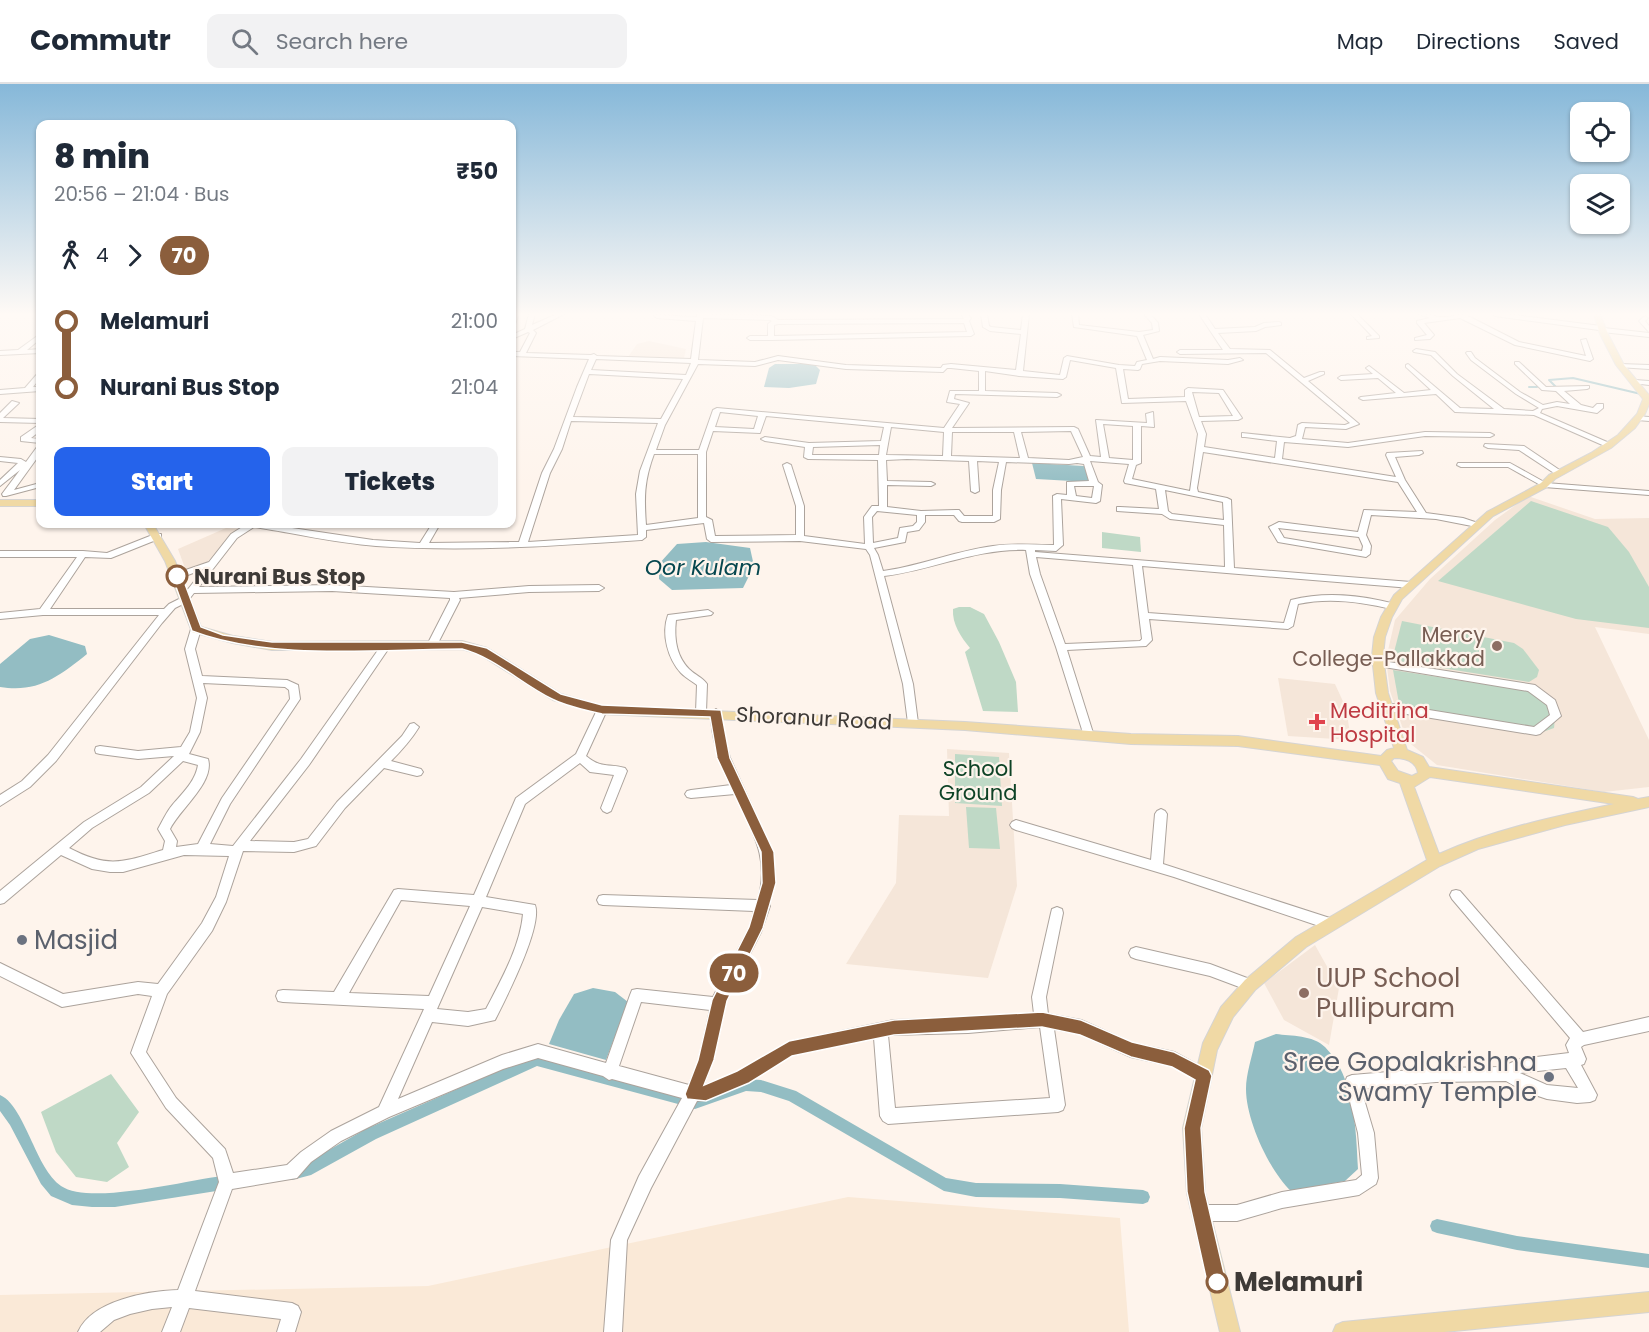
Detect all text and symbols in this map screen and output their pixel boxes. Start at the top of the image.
search box [207,14,627,68]
text: Commutr [30,21,171,60]
icon: search [228,25,261,58]
text: Search here [276,26,408,57]
text: Map [1337,27,1383,56]
text: Directions [1416,27,1520,56]
text: Saved [1553,27,1619,56]
map controls [1570,102,1630,234]
button: locate [1570,102,1630,162]
text: 8 min [54,133,150,180]
text: ₹50 [456,156,498,187]
button: layers [1570,174,1630,234]
text: 20:56 – 21:04 · Bus [54,180,230,208]
icon: walk [54,239,87,272]
icon: forward [118,239,151,272]
text: 4 [96,241,109,269]
text: 70 [172,241,197,270]
text: Melamuri [100,306,209,337]
text: 21:00 [451,307,498,335]
text: Nurani Bus Stop [100,372,279,403]
text: 21:04 [451,373,498,401]
button: Start [54,447,270,516]
button: Tickets [282,447,498,516]
water label: Oor Kulam [645,552,761,583]
place label: Nurani Bus Stop [194,562,365,591]
marker: Nurani Bus Stop [166,565,188,587]
place label: Mercy College-Pallakkad [1292,620,1485,673]
marker: Mercy College-Pallakkad [1490,639,1504,653]
place label: Meditrina Hospital [1330,696,1429,749]
street label: Shoranur Road [735,699,893,737]
marker: Meditrina Hospital [1308,713,1326,731]
park label: School Ground [939,754,1017,807]
place label: Masjid [34,922,118,958]
marker: Masjid [15,933,29,947]
line badge: 70 [707,954,761,992]
text: 70 [722,959,746,988]
place label: UUP School Pullipuram [1316,960,1460,1026]
marker: UUP School Pullipuram [1297,986,1311,1000]
place label: Sree Gopalakrishna Swamy Temple [1283,1044,1537,1110]
marker: Sree Gopalakrishna Swamy Temple [1542,1070,1556,1084]
place label: Melamuri [1234,1264,1363,1300]
marker: Melamuri [1206,1271,1228,1293]

